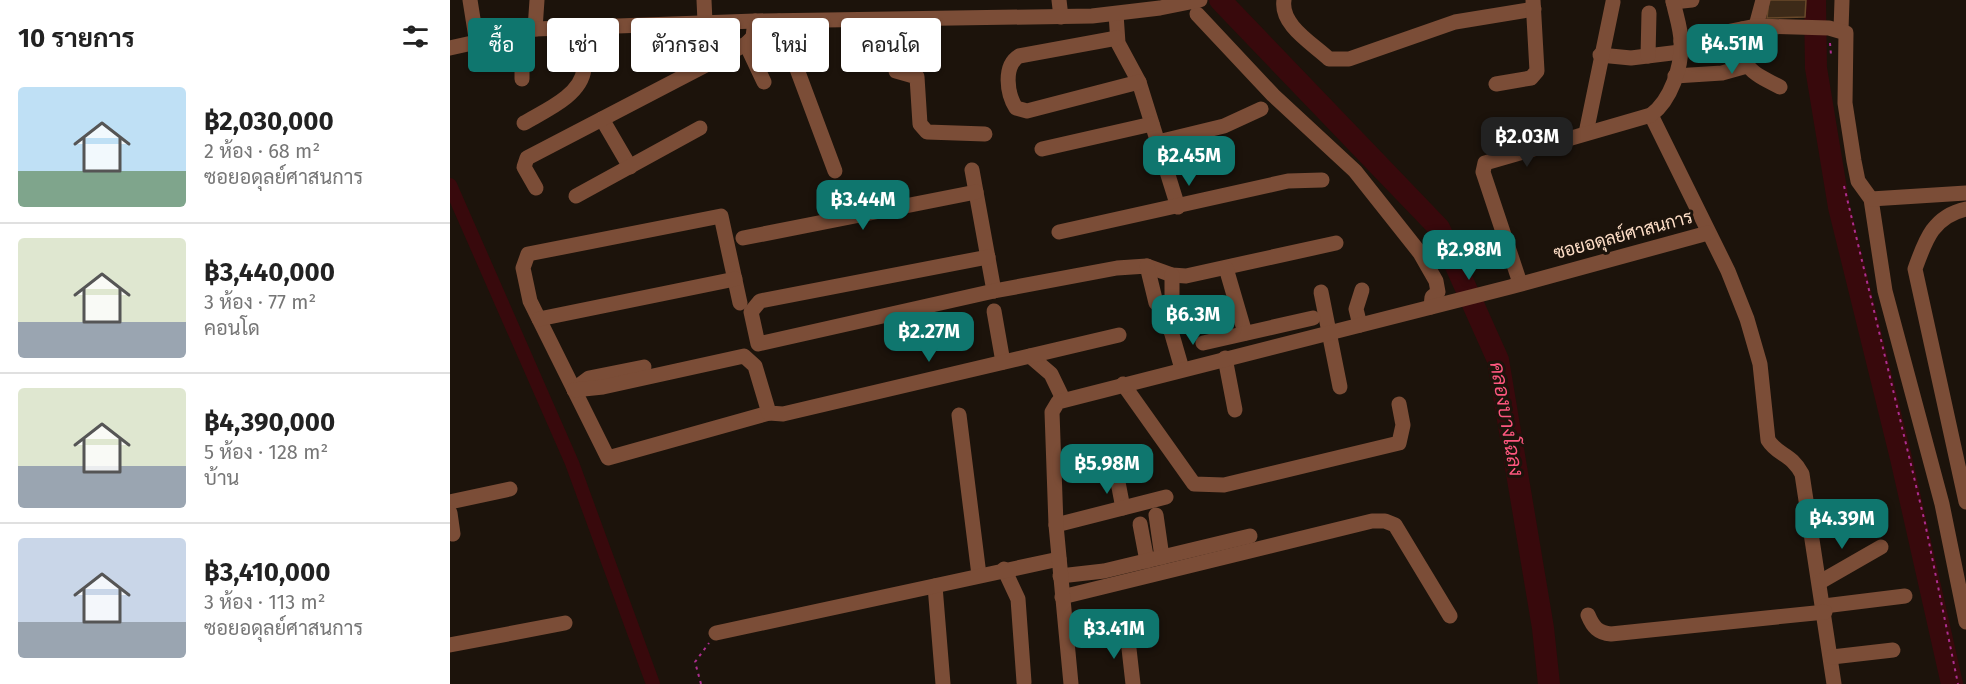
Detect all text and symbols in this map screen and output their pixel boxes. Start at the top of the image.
chip: ซื้อ [468,18,535,72]
chip: เช่า [547,18,619,72]
chip: ตัวกรอง [631,18,740,72]
chip: ใหม่ [752,18,829,72]
chip: คอนโด [841,18,941,72]
icon: filters [399,20,432,53]
text: 10 รายการ [18,23,135,54]
pin: ฿4.51M [1683,24,1781,75]
text: ฿4.51M [1701,31,1763,55]
text: ฿2,030,000 [204,106,334,137]
icon: home [66,111,138,183]
pin: ฿2.03M [1478,117,1576,168]
text: ฿2.03M [1495,124,1559,148]
pin: ฿2.45M [1140,136,1238,187]
text: 2 ห้อง · 68 m² [204,139,320,163]
text: ฿2.45M [1157,143,1221,167]
text: ซอยอดุลย์ศาสนการ [204,165,363,189]
pin: ฿3.44M [814,180,912,231]
text: ฿3.44M [830,187,896,211]
street label: ซอยอดุลย์ศาสนการ [1550,204,1696,265]
pin: ฿2.98M [1420,230,1518,281]
text: ฿2.98M [1437,237,1501,261]
text: ฿3,440,000 [204,257,335,288]
icon: home [66,262,138,334]
text: 3 ห้อง · 77 m² [204,290,316,314]
pin: ฿6.3M [1151,295,1235,346]
text: ฿6.3M [1166,302,1220,326]
pin: ฿2.27M [880,312,978,363]
text: คอนโด [204,316,260,340]
text: ฿2.27M [898,319,960,343]
water label: คลองบางโฉลง [1485,360,1530,478]
text: ฿4,390,000 [204,407,335,438]
icon: home [66,412,138,484]
text: 5 ห้อง · 128 m² [204,440,328,464]
pin: ฿5.98M [1058,444,1156,495]
text: ฿5.98M [1074,451,1140,475]
text: บ้าน [204,466,239,490]
pin: ฿4.39M [1793,499,1891,550]
text: ฿4.39M [1809,506,1875,530]
text: ฿3,410,000 [204,557,330,588]
icon: home [66,562,138,634]
text: 3 ห้อง · 113 m² [204,590,326,614]
pin: ฿3.41M [1065,609,1163,660]
text: ซอยอดุลย์ศาสนการ [204,616,363,640]
text: ฿3.41M [1083,616,1145,640]

